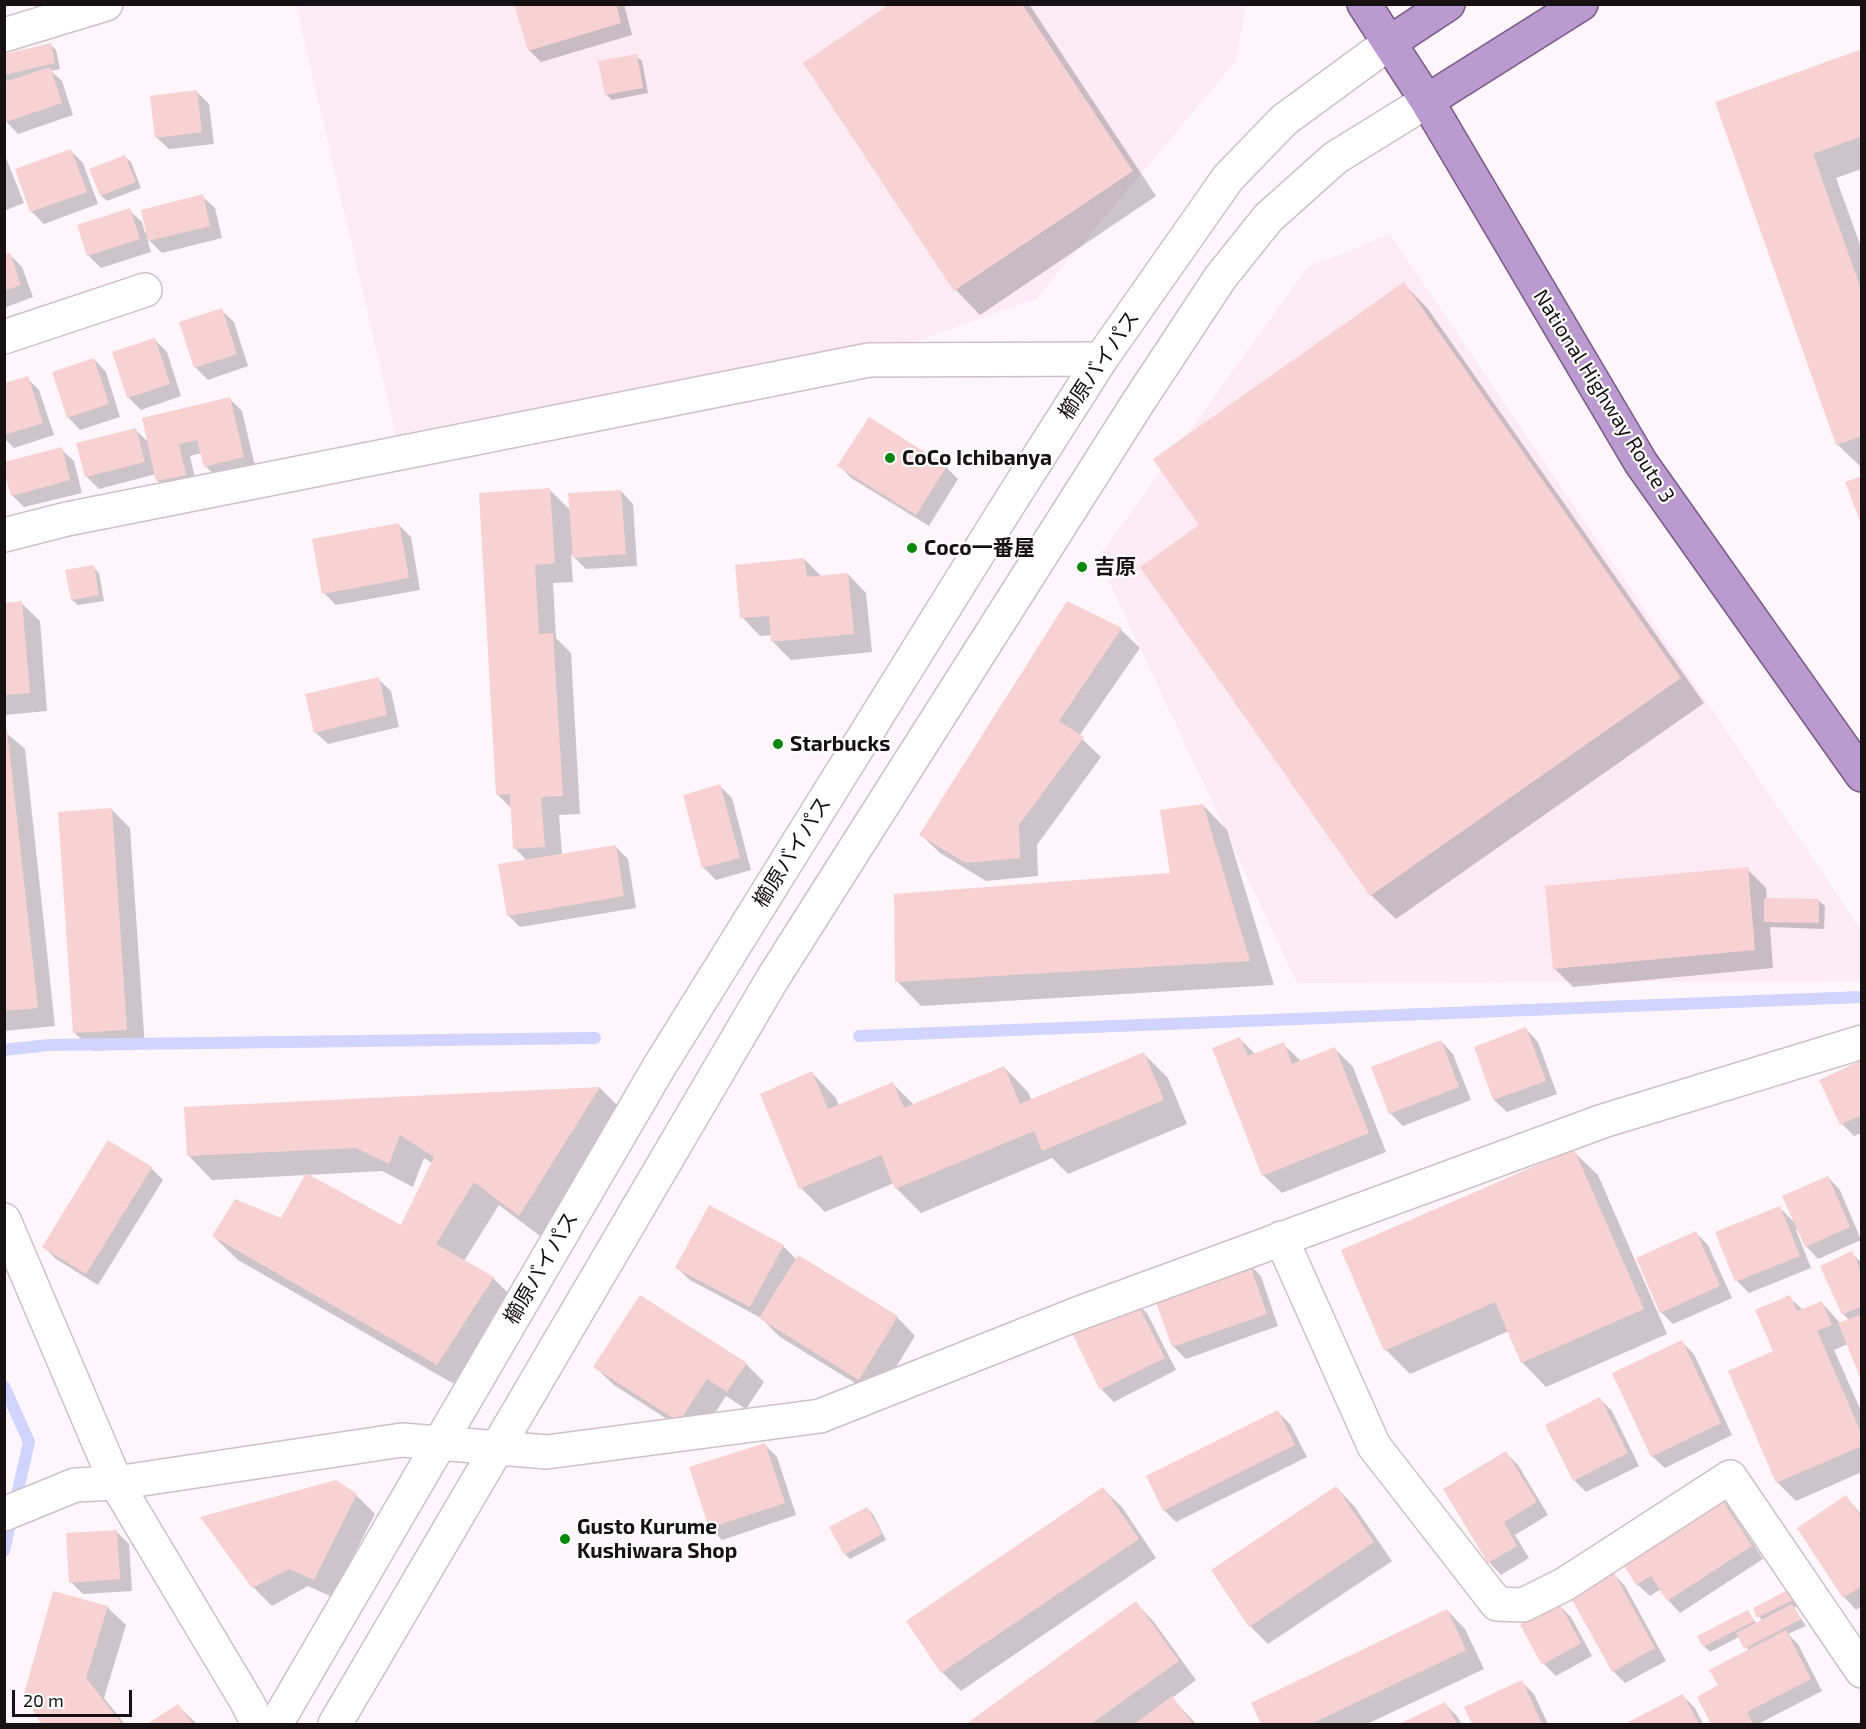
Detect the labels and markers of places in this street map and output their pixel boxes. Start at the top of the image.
place label: CoCo Ichibanya [902,445,1052,471]
marker: CoCo Ichibanya [883,451,897,465]
place label: Coco一番屋 [924,535,1035,561]
marker: Coco一番屋 [905,541,919,555]
place label: 吉原 [1094,554,1136,580]
marker: 吉原 [1075,560,1089,574]
place label: Starbucks [790,731,890,757]
marker: Starbucks [771,737,785,751]
place label: Gusto Kurume Kushiwara Shop [577,1514,737,1564]
marker: Gusto Kurume Kushiwara Shop [558,1532,572,1546]

